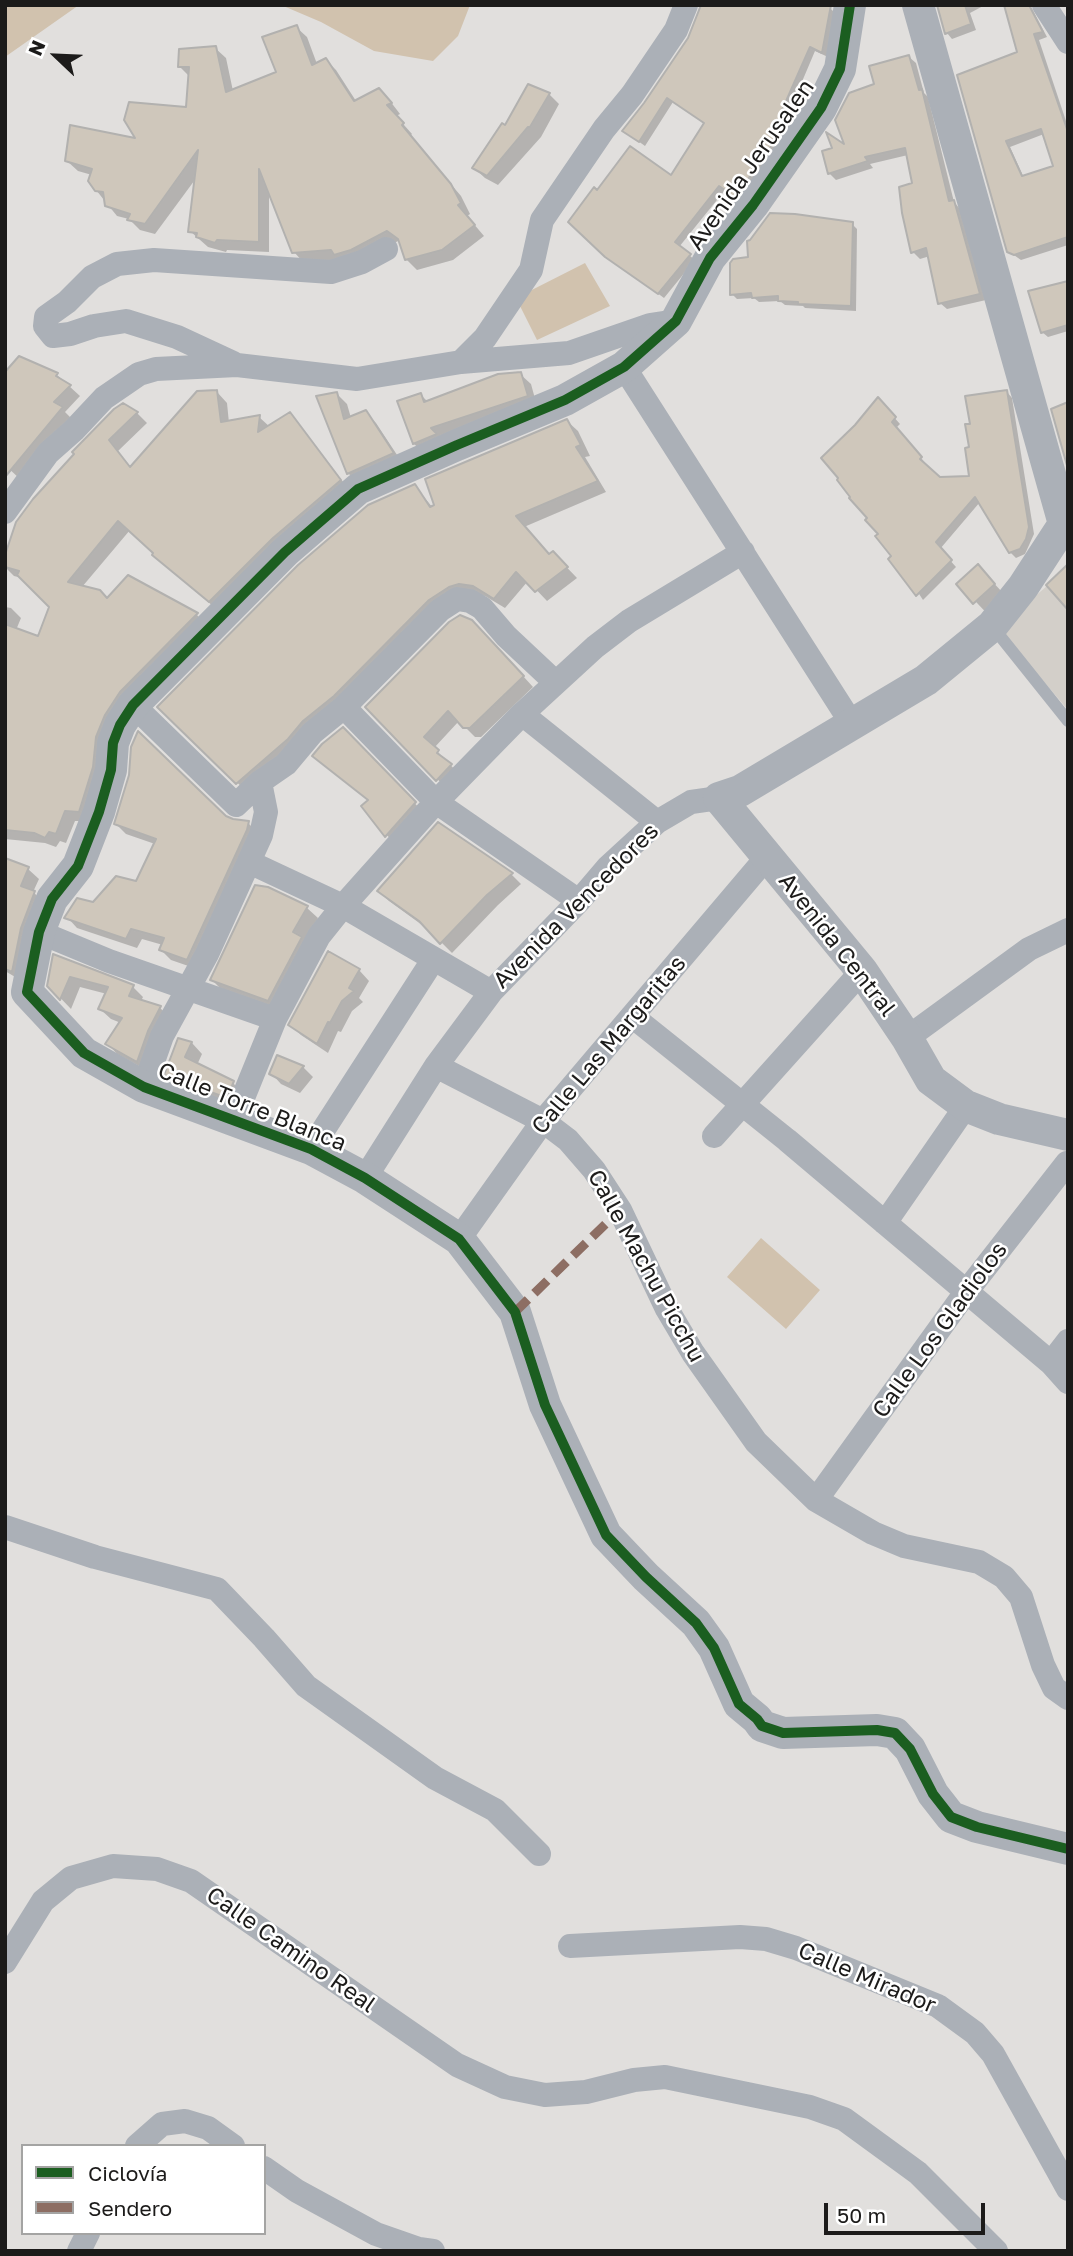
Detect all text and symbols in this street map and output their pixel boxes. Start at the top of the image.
north arrow [21,21,91,91]
text: N [23,36,50,59]
street label: Avenida Jerusalen [682,74,820,256]
street label: Avenida Vencedores [488,818,664,994]
street label: Avenida Central [773,868,901,1022]
street label: Calle Las Margaritas [526,950,692,1140]
street label: Calle Torre Blanca [154,1057,350,1157]
street label: Calle Machu Picchu [582,1165,710,1367]
street label: Calle Los Gladiolos [867,1237,1013,1423]
street label: Calle Camino Real [201,1881,381,2019]
street label: Calle Mirador [794,1937,940,2019]
legend [21,2144,266,2235]
text: Ciclovía [88,2160,167,2186]
scale bar [828,2190,989,2234]
text: Sendero [88,2195,172,2221]
text: 50 m [837,2202,886,2228]

